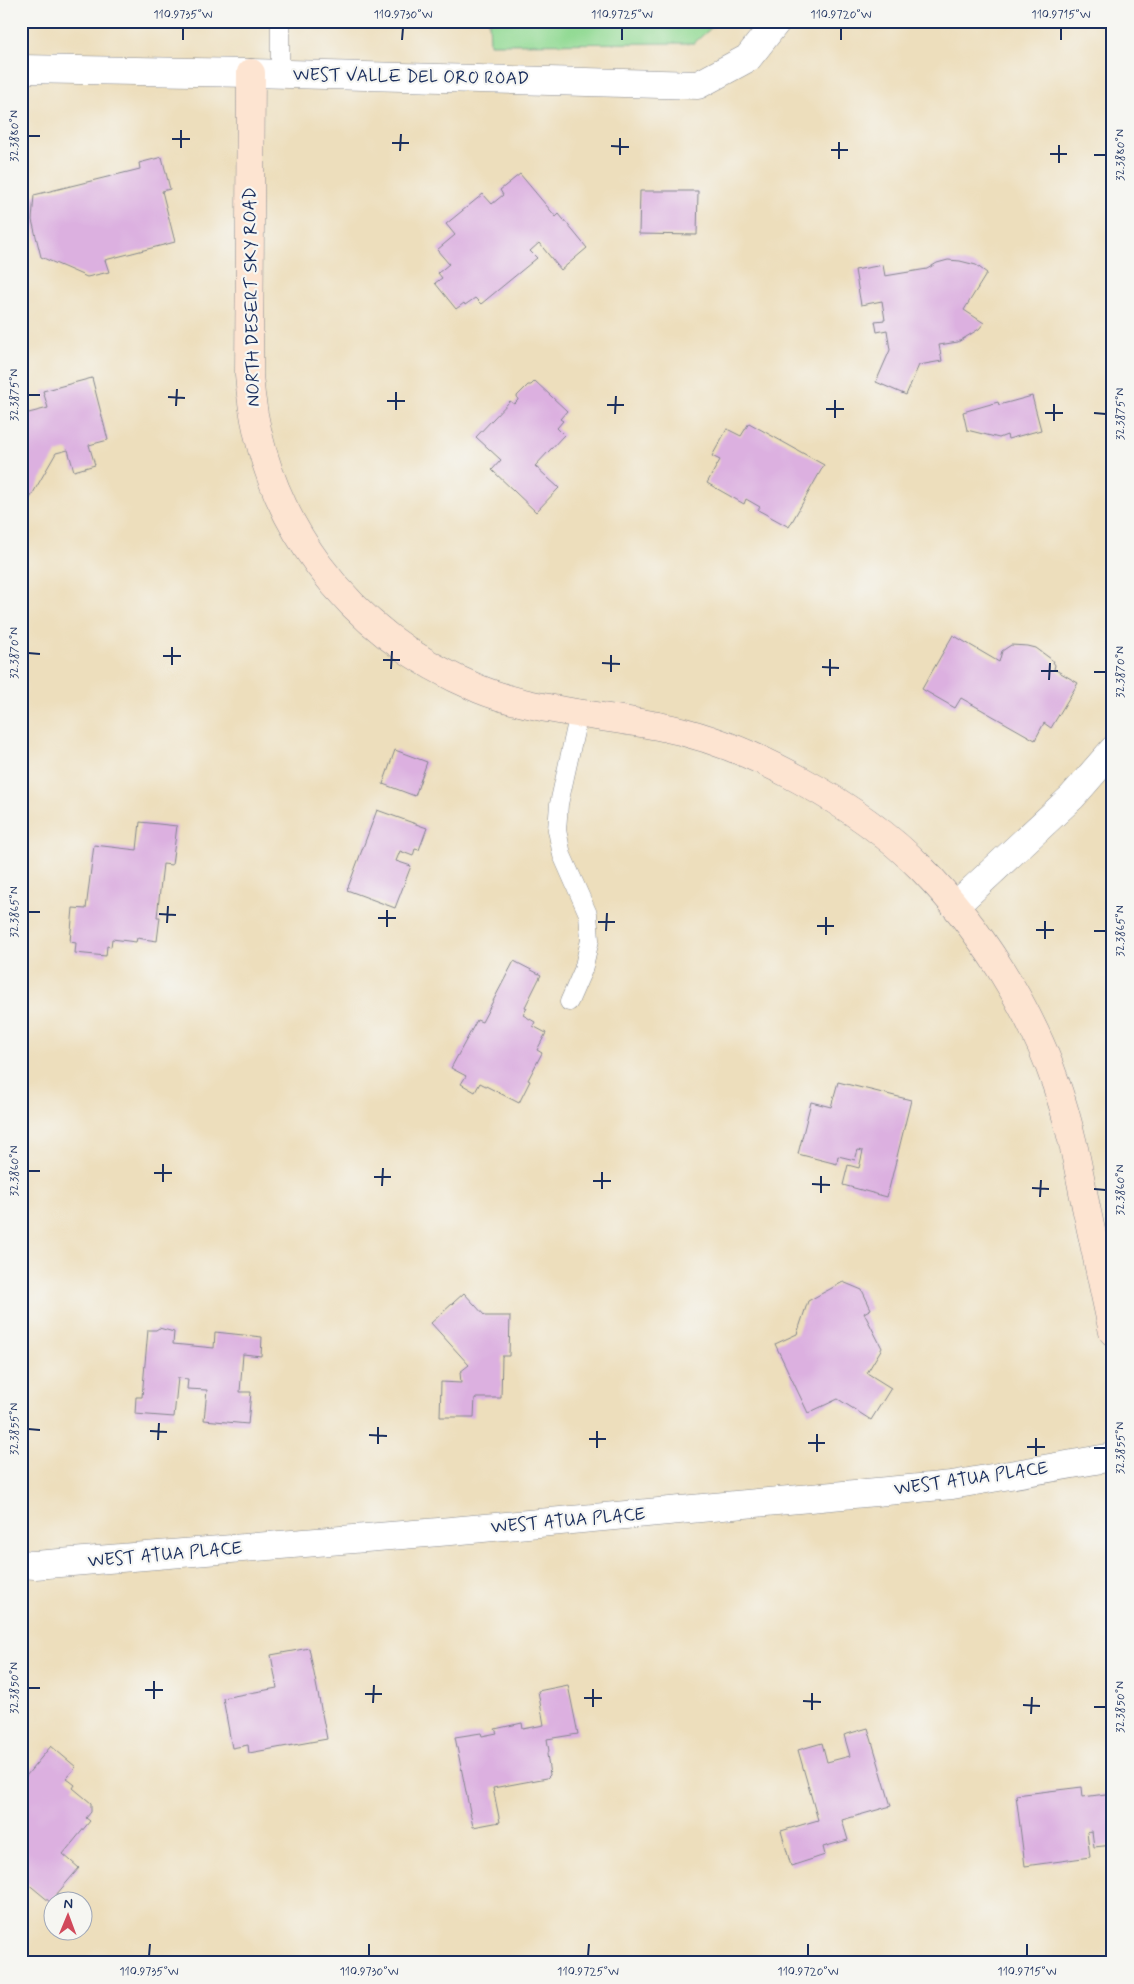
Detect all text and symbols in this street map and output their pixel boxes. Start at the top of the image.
text: 110.9735°W [153,7,213,23]
text: 110.9730°W [373,7,433,23]
text: 110.9725°W [591,7,653,23]
text: 110.9720°W [810,7,872,23]
text: 110.9715°W [1031,7,1091,23]
street label: WEST VALLE DEL ORO ROAD [293,63,529,91]
text: 32.3880°N [7,110,23,162]
text: 32.3880°N [1113,129,1129,181]
street label: NORTH DESERT SKY ROAD [238,187,266,407]
text: 32.3875°N [7,369,23,421]
text: 32.3875°N [1113,388,1129,440]
text: 32.3870°N [7,627,23,679]
text: 32.3870°N [1113,646,1129,698]
text: 32.3865°N [7,886,23,938]
text: 32.3865°N [1113,905,1129,957]
text: 32.3860°N [7,1146,23,1197]
text: 32.3860°N [1113,1165,1129,1216]
text: 32.3855°N [7,1403,23,1455]
text: 32.3855°N [1113,1422,1129,1474]
street label: WEST ATUA PLACE [893,1456,1049,1502]
street label: WEST ATUA PLACE [490,1502,646,1540]
street label: WEST ATUA PLACE [87,1536,243,1574]
text: 32.3850°N [7,1662,23,1714]
text: 32.3850°N [1113,1681,1129,1733]
north arrow [42,1892,92,1942]
text: N [63,1895,73,1913]
text: 110.9735°W [119,1964,179,1980]
text: 110.9730°W [339,1964,399,1980]
text: 110.9725°W [557,1964,619,1980]
text: 110.9720°W [777,1964,839,1980]
text: 110.9715°W [997,1964,1057,1980]

